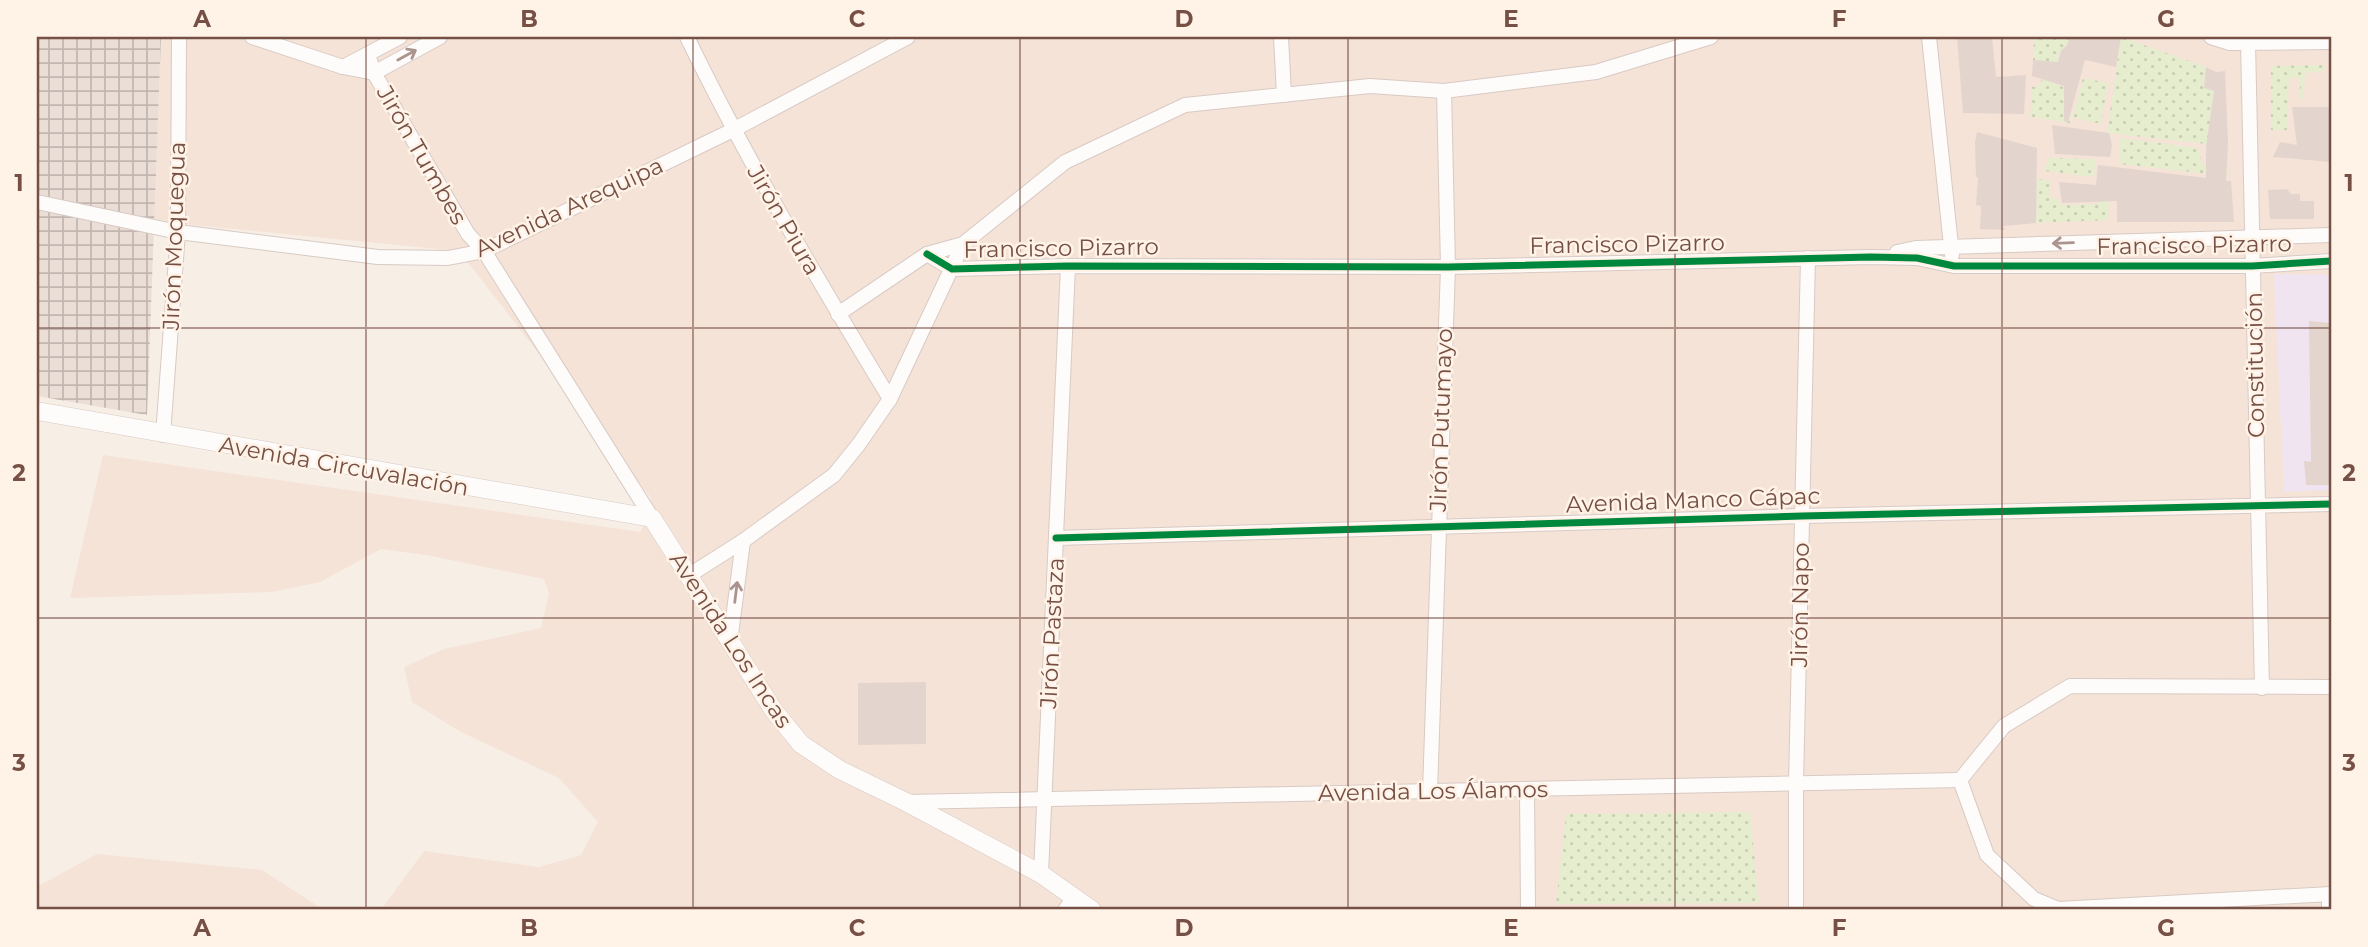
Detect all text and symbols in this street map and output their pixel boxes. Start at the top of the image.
text: A [192,5,211,33]
text: B [520,5,538,33]
text: C [849,5,866,33]
text: D [1175,5,1194,33]
text: E [1503,5,1519,33]
text: F [1832,5,1847,33]
text: G [2157,5,2175,33]
one-way arrow [396,48,417,61]
street label: Jirón Tumbes [370,80,473,230]
street label: Jirón Moquegua [157,141,191,332]
street label: Avenida Arequipa [470,151,668,263]
street label: Jirón Piura [741,159,827,280]
text: 1 [14,169,24,197]
text: 1 [2344,169,2354,197]
street label: Francisco Pizarro [1529,228,1725,260]
street label: Francisco Pizarro [2096,229,2292,261]
street label: Francisco Pizarro [963,232,1159,264]
one-way arrow [2051,237,2074,250]
street label: Constitución [2240,292,2270,438]
street label: Jirón Putumayo [1424,328,1458,513]
street label: Avenida Circuvalación [217,430,471,502]
text: 2 [12,459,26,487]
text: 2 [2342,459,2356,487]
street label: Avenida Manco Cápac [1565,482,1821,518]
street label: Jirón Napo [1785,542,1815,669]
street label: Avenida Los Incas [664,547,798,733]
street label: Jirón Pastaza [1034,557,1070,710]
one-way arrow [730,581,743,604]
text: 3 [11,749,26,777]
text: 3 [2341,749,2356,777]
street label: Avenida Los Álamos [1318,775,1548,807]
text: A [192,914,211,942]
text: B [520,914,538,942]
text: C [849,914,866,942]
text: D [1175,914,1194,942]
text: E [1503,914,1519,942]
text: F [1832,914,1847,942]
text: G [2157,914,2175,942]

